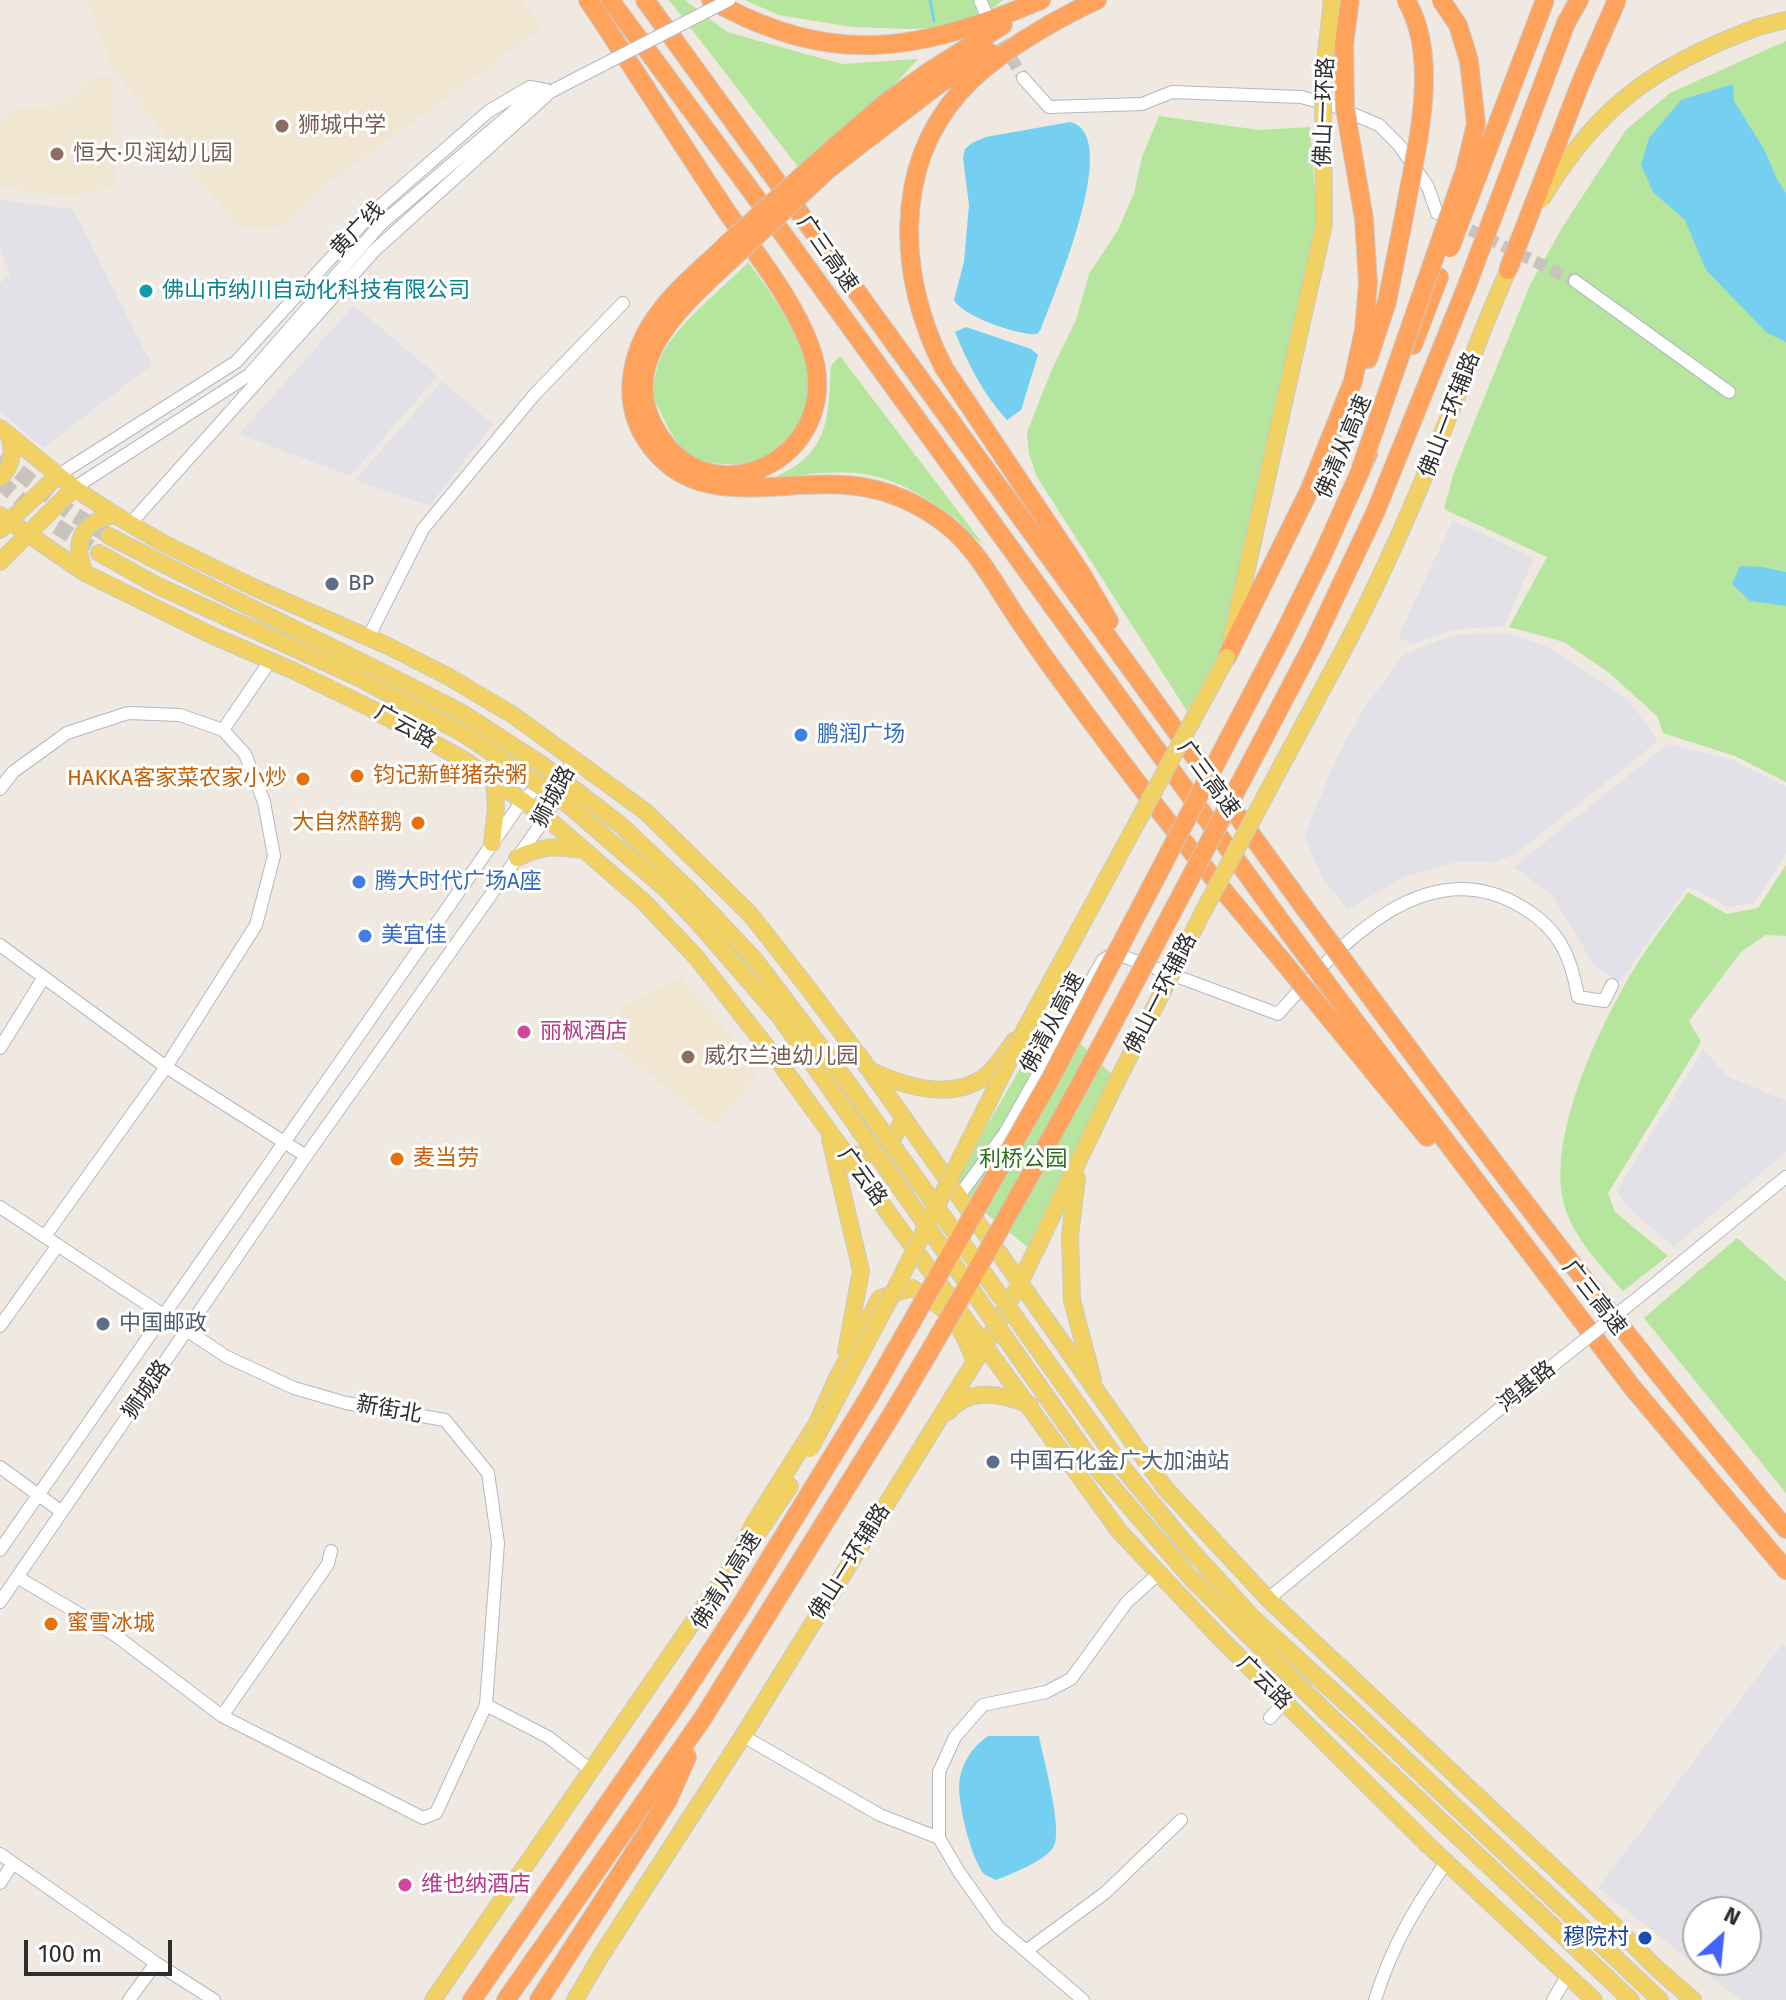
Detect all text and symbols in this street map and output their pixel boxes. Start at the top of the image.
street label: 佛山一环路 [1310,57,1340,167]
place label: 狮城中学 [298,113,386,139]
marker: 狮城中学 [273,117,291,135]
place label: 恒大·贝润幼儿园 [73,141,232,167]
marker: 恒大·贝润幼儿园 [48,145,66,163]
street label: 黄广线 [326,197,390,263]
street label: 广三高速 [791,210,863,298]
place label: 佛山市纳川自动化科技有限公司 [162,278,470,304]
marker: 佛山市纳川自动化科技有限公司 [137,282,155,300]
street label: 佛山一环辅路 [1414,349,1486,481]
street label: 佛清从高速 [1310,391,1378,503]
place label: BP [348,571,374,597]
marker: BP [323,575,341,593]
street label: 广云路 [370,699,440,755]
place label: 鹏润广场 [817,722,905,748]
marker: 鹏润广场 [792,726,810,744]
street label: 广三高速 [1171,736,1245,822]
street label: 狮城路 [527,762,581,832]
place label: 钧记新鲜猪杂粥 [373,763,527,789]
place label: HAKKA客家菜农家小炒 [67,766,287,792]
marker: 钧记新鲜猪杂粥 [348,767,366,785]
marker: HAKKA客家菜农家小炒 [294,770,312,788]
place label: 大自然醉鹅 [292,810,402,836]
marker: 大自然醉鹅 [409,814,427,832]
place label: 腾大时代广场A座 [375,869,542,895]
marker: 腾大时代广场A座 [350,873,368,891]
place label: 美宜佳 [381,923,447,949]
marker: 美宜佳 [356,927,374,945]
street label: 佛山一环辅路 [1119,929,1203,1059]
street label: 佛清从高速 [1016,968,1090,1078]
place label: 丽枫酒店 [540,1019,628,1045]
marker: 丽枫酒店 [515,1023,533,1041]
place label: 威尔兰迪幼儿园 [704,1044,858,1070]
marker: 威尔兰迪幼儿园 [679,1048,697,1066]
street label: 广云路 [832,1143,892,1211]
place label: 麦当劳 [413,1146,479,1172]
park label: 利桥公园 [979,1147,1067,1173]
marker: 麦当劳 [388,1150,406,1168]
street label: 广三高速 [1557,1255,1631,1341]
place label: 中国邮政 [119,1311,207,1337]
marker: 中国邮政 [94,1315,112,1333]
street label: 狮城路 [117,1355,177,1425]
street label: 鸿基路 [1493,1356,1561,1418]
street label: 新街北 [354,1391,424,1429]
place label: 中国石化金广大加油站 [1009,1449,1229,1475]
marker: 中国石化金广大加油站 [984,1453,1002,1471]
street label: 佛山一环辅路 [804,1499,896,1625]
street label: 佛清从高速 [687,1527,767,1635]
place label: 蜜雪冰城 [67,1611,155,1637]
marker: 蜜雪冰城 [42,1615,60,1633]
street label: 广云路 [1231,1650,1297,1716]
place label: 维也纳酒店 [421,1872,531,1898]
marker: 维也纳酒店 [396,1876,414,1894]
north arrow [1682,1896,1762,1976]
text: N [1720,1901,1745,1931]
scale bar [28,1924,176,1974]
place label: 穆院村 [1563,1925,1629,1951]
marker: 穆院村 [1636,1929,1654,1947]
text: 100 m [38,1940,102,1968]

